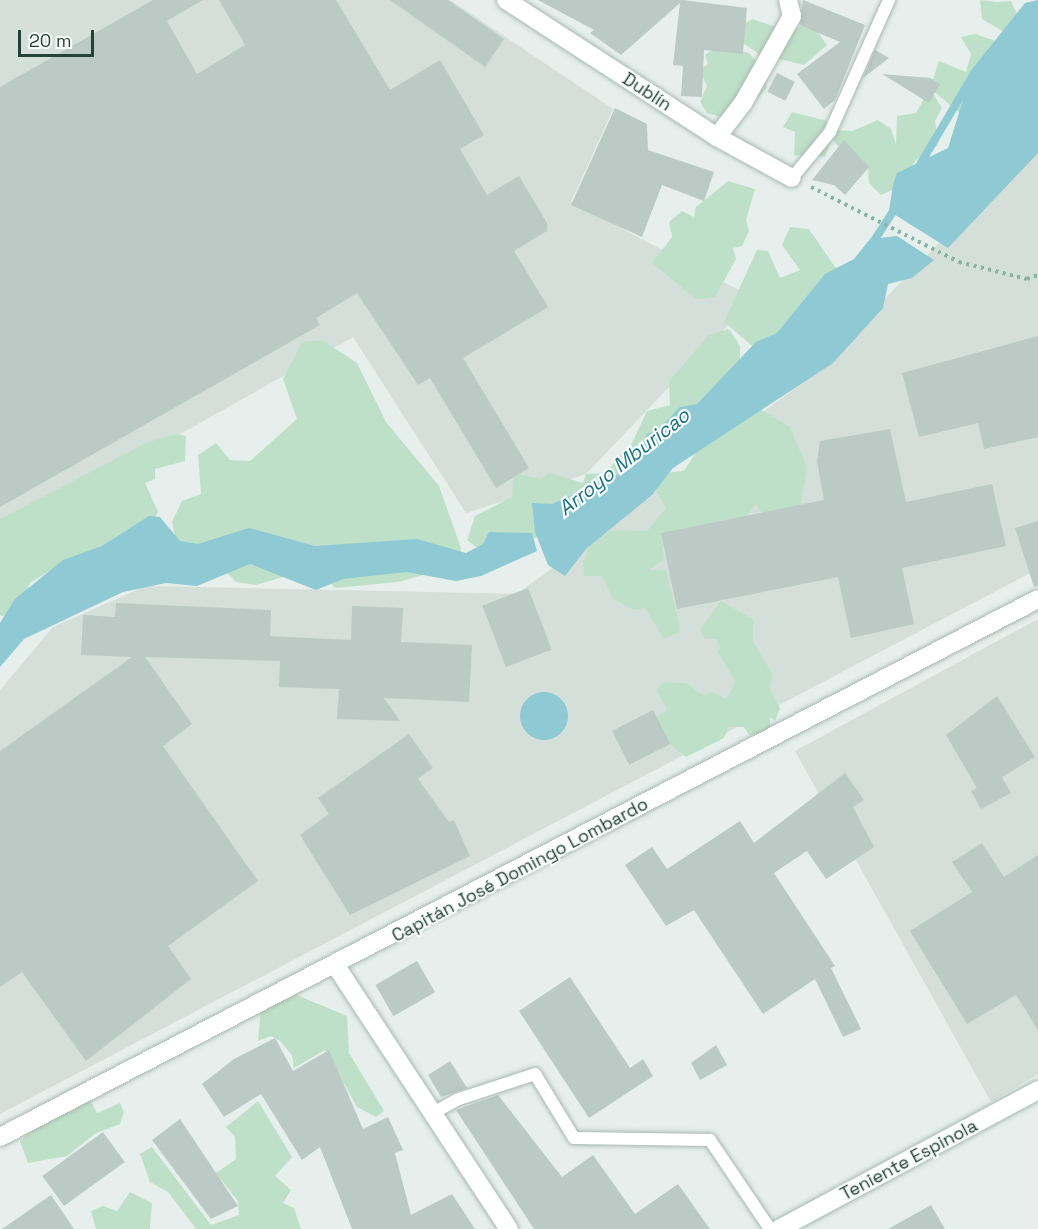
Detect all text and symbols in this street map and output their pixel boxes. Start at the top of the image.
scale bar [21,18,98,56]
text: 20 m [29,29,72,52]
street label: Dublín [618,68,676,116]
water label: Arroyo Mburicao [554,403,694,521]
street label: Capitán José Domingo Lombardo [388,793,652,947]
street label: Teniente Espinola [837,1115,981,1205]

